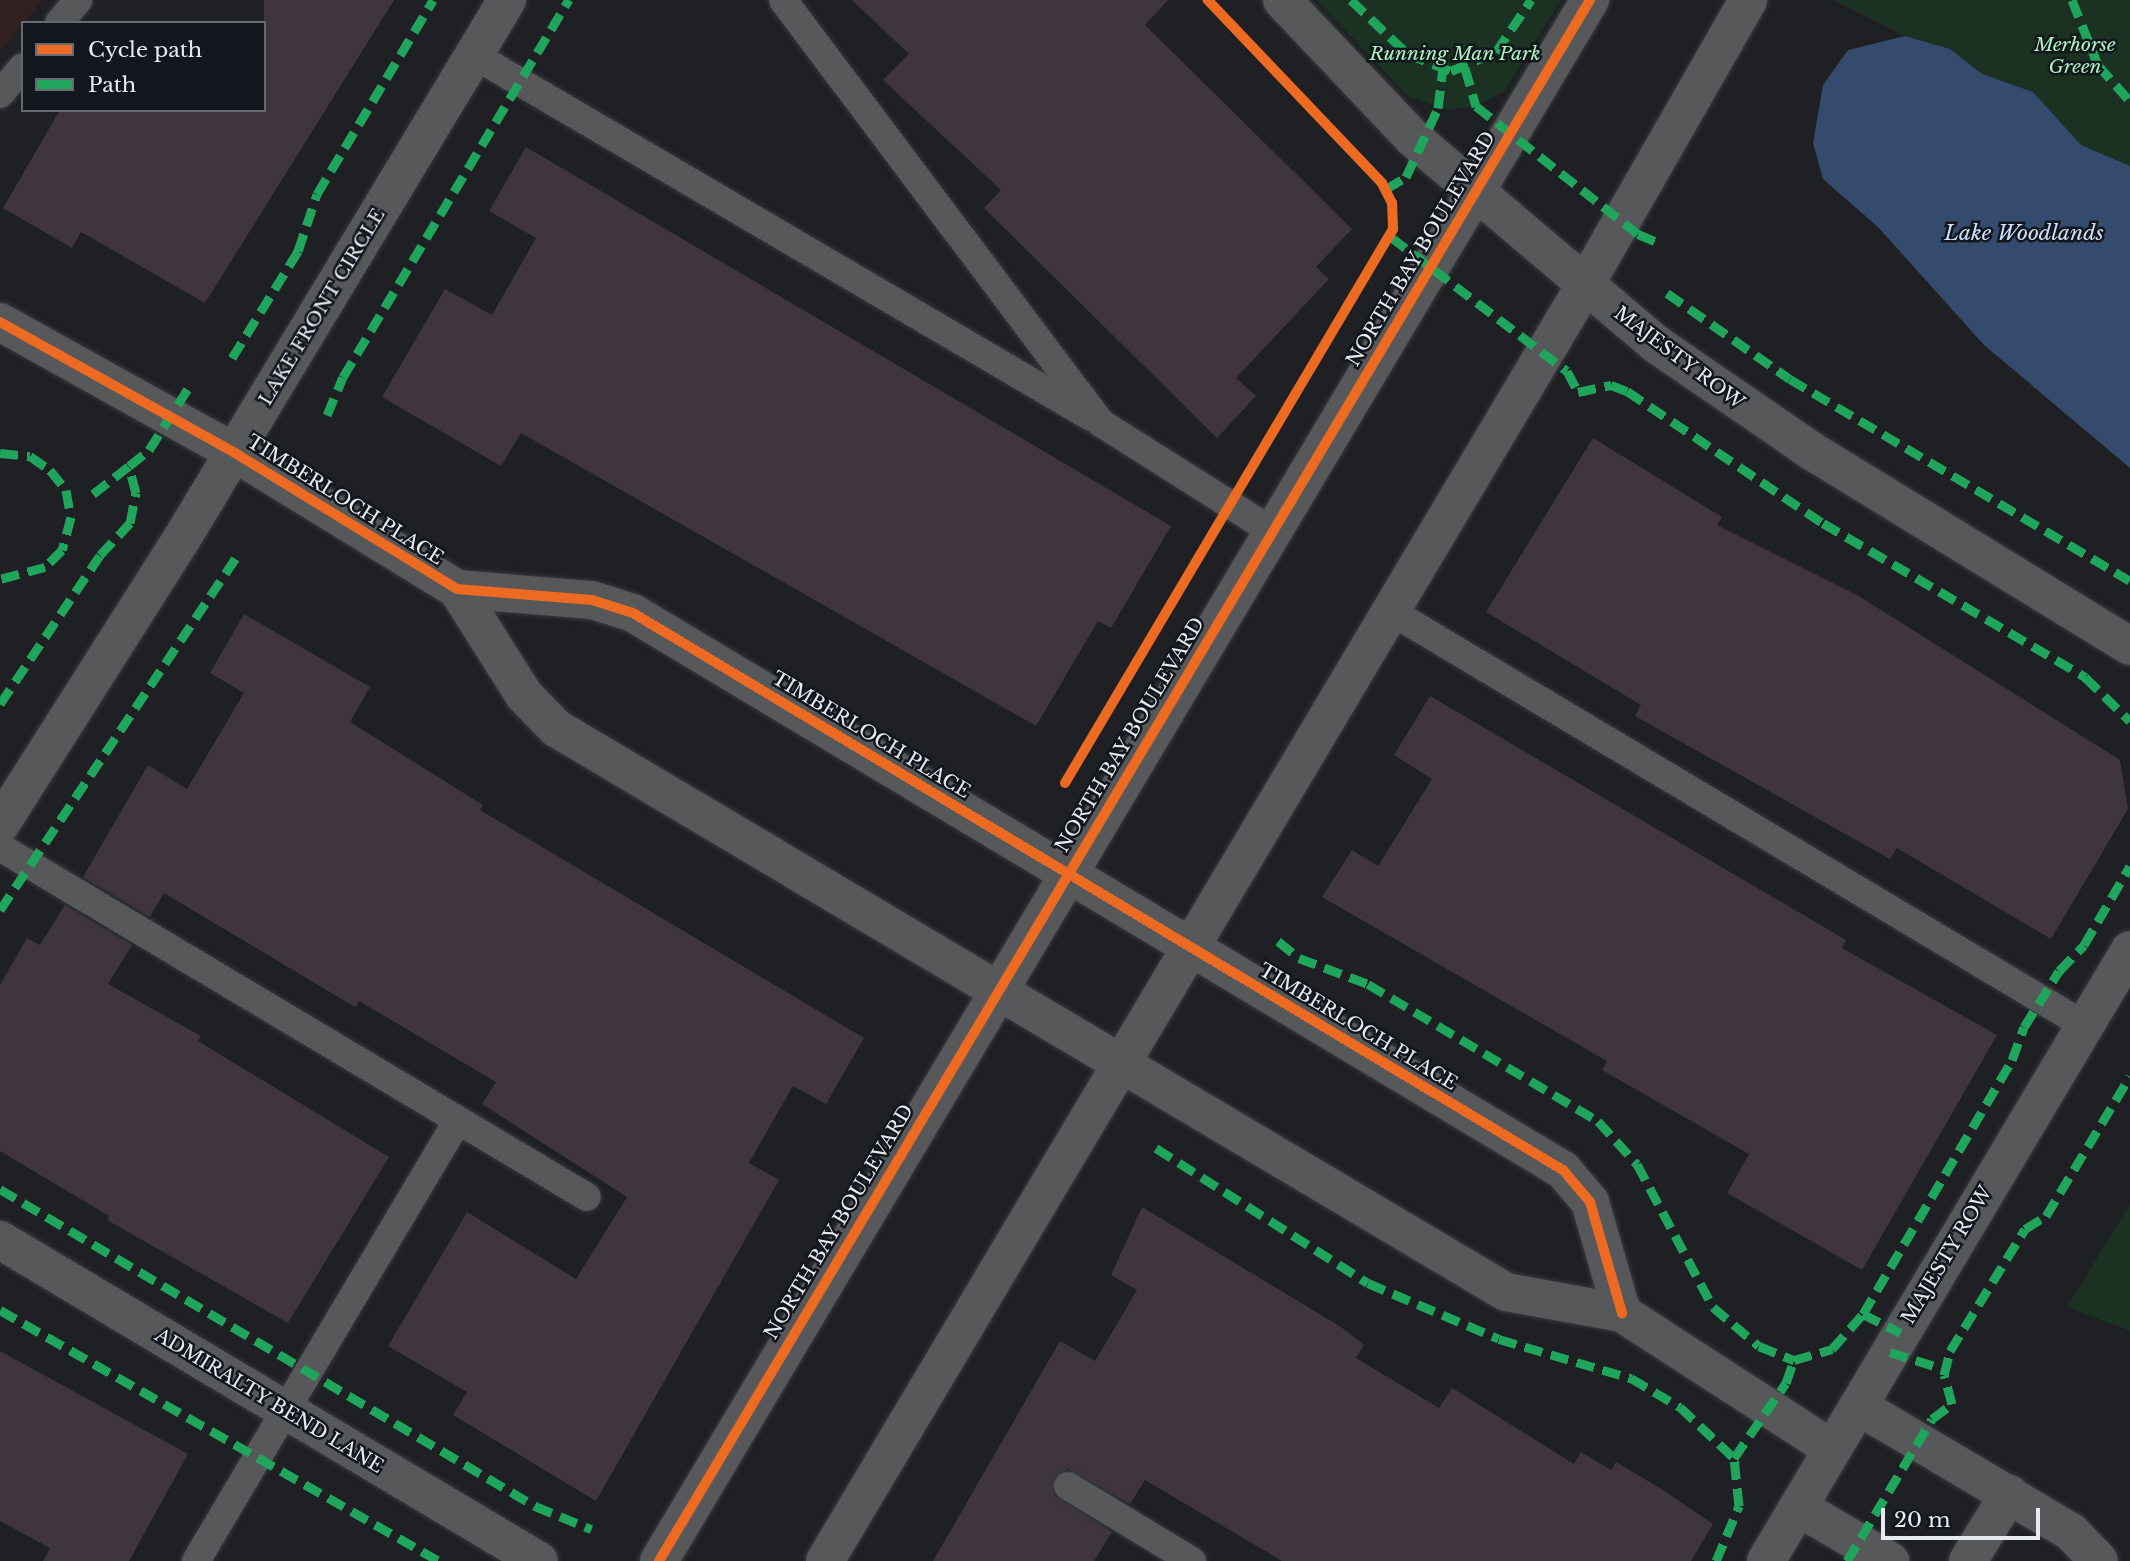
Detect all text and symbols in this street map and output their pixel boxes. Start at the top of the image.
legend [21,21,266,112]
park label: Merhorse Green [2034,34,2116,78]
text: Cycle path [88,37,202,63]
park label: Running Man Park [1369,43,1541,65]
text: Path [88,72,136,98]
street label: NORTH BAY BOULEVARD [1342,127,1500,371]
street label: LAKE FRONT CIRCLE [254,204,390,410]
water label: Lake Woodlands [1944,220,2104,246]
street label: MAJESTY ROW [1609,301,1749,415]
street label: TIMBERLOCH PLACE [243,430,447,570]
street label: NORTH BAY BOULEVARD [1051,613,1209,857]
street label: TIMBERLOCH PLACE [768,667,974,803]
street label: TIMBERLOCH PLACE [1255,959,1461,1095]
street label: NORTH BAY BOULEVARD [760,1100,918,1344]
street label: MAJESTY ROW [1897,1182,1997,1328]
street label: ADMIRALTY BEND LANE [150,1324,388,1478]
scale bar [1885,1494,2044,1538]
text: 20 m [1894,1507,1951,1533]

